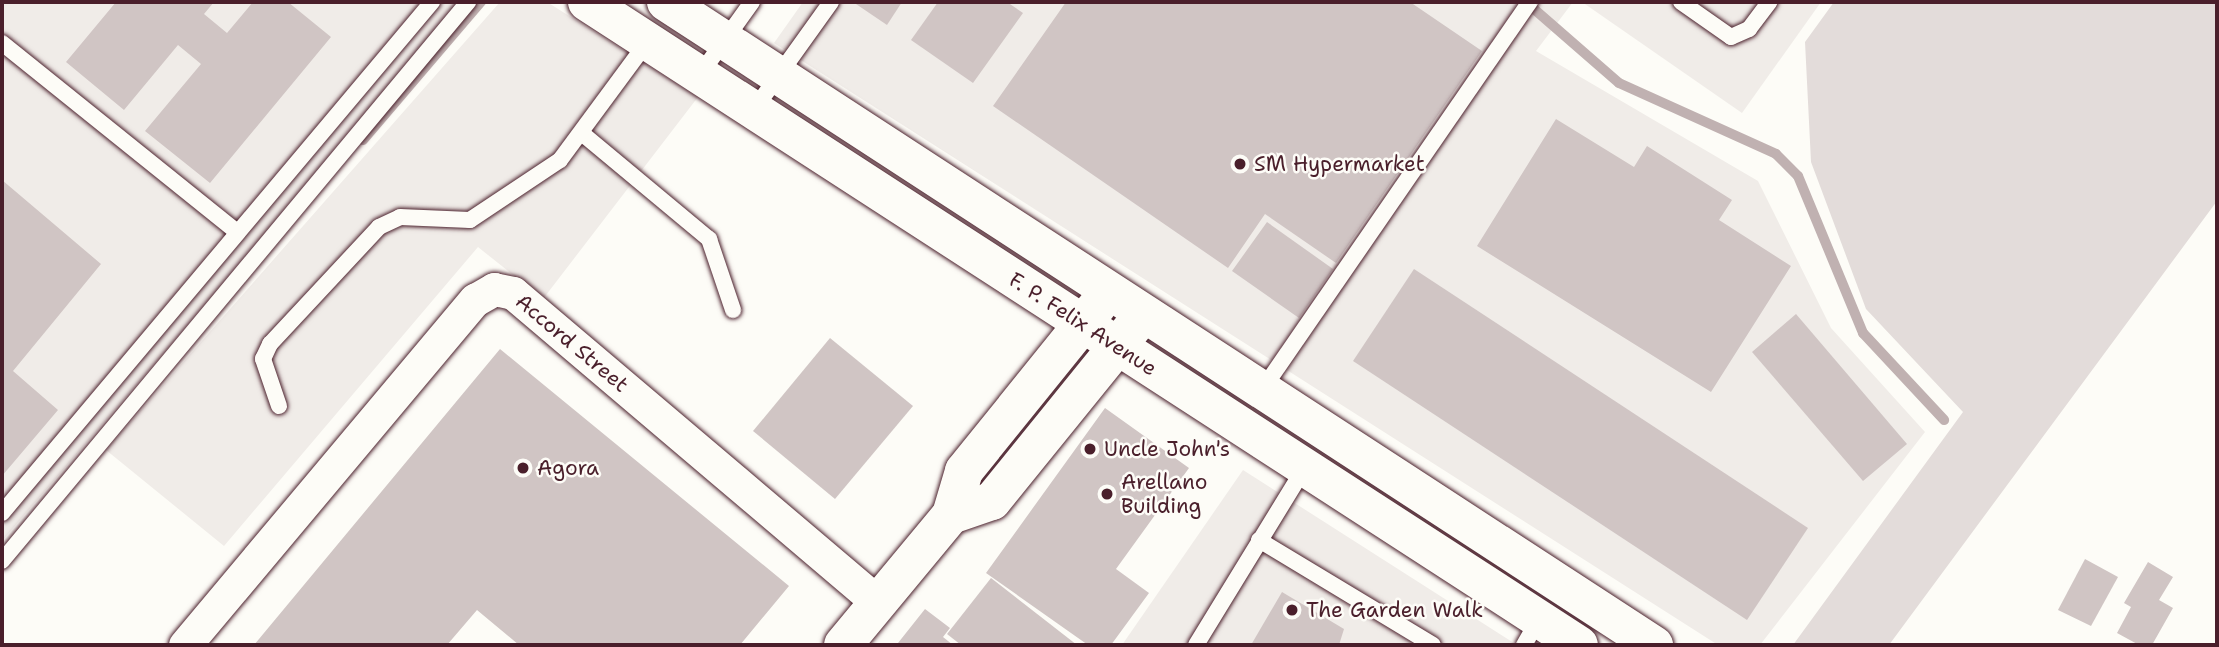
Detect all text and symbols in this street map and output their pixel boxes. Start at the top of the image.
place label: SM Hypermarket [1254,151,1425,177]
marker: SM Hypermarket [1232,156,1248,172]
street label: F. P. Felix Avenue [1004,267,1162,381]
street label: Accord Street [511,289,633,397]
place label: Uncle John's [1104,436,1230,462]
marker: Uncle John's [1082,441,1098,457]
place label: Agora [537,455,599,481]
marker: Agora [515,460,531,476]
place label: Arellano Building [1121,469,1207,519]
marker: Arellano Building [1099,486,1115,502]
place label: The Garden Walk [1306,597,1483,623]
marker: The Garden Walk [1284,602,1300,618]

